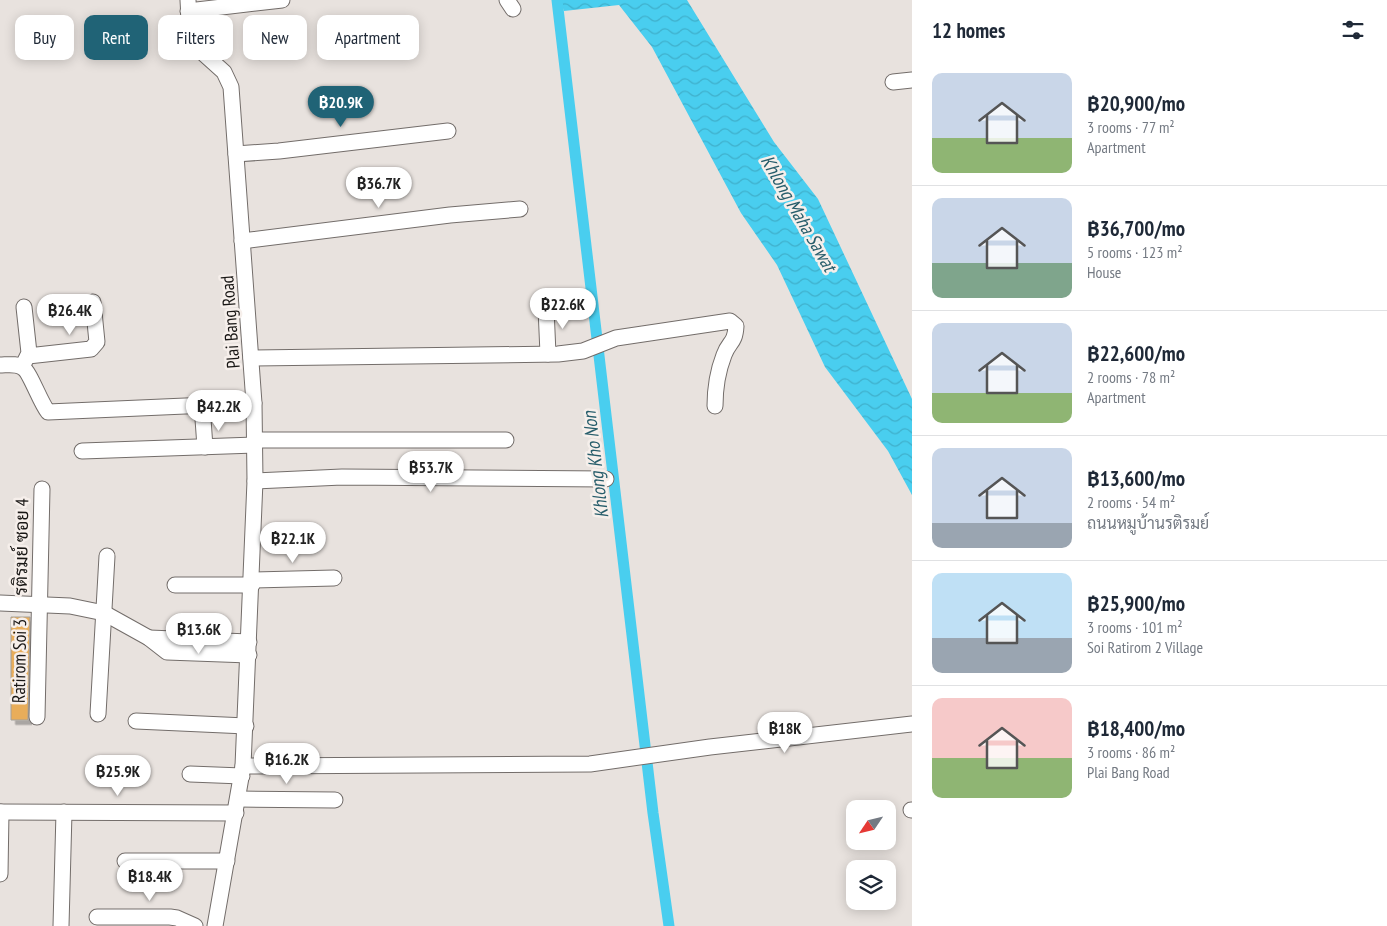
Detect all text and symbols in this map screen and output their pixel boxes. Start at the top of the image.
chip: Buy [15,15,74,60]
chip: Rent [84,15,148,60]
chip: Filters [158,15,233,60]
chip: New [243,15,307,60]
chip: Apartment [317,15,419,60]
icon: filters [1339,16,1367,44]
text: 12 homes [932,17,1005,44]
pin: ฿20.9K [300,86,382,128]
text: ฿20,900/mo [1087,90,1185,117]
text: ฿20.9K [319,92,363,112]
icon: home [972,93,1032,153]
text: 3 rooms · 77 m² [1087,117,1175,137]
text: Apartment [1087,137,1146,157]
water label: Khlong Maha Sawat [756,151,843,278]
pin: ฿36.7K [338,166,420,209]
text: ฿36.7K [357,173,401,193]
text: ฿36,700/mo [1087,215,1185,242]
icon: home [972,218,1032,278]
text: 5 rooms · 123 m² [1087,242,1183,262]
text: House [1087,262,1121,282]
street label: Plai Bang Road [215,275,245,369]
pin: ฿22.6K [522,288,604,330]
pin: ฿26.4K [29,294,111,336]
text: ฿22.6K [541,294,585,314]
text: ฿26.4K [48,300,92,320]
text: ฿22,600/mo [1087,340,1185,367]
icon: home [972,343,1032,403]
text: 2 rooms · 78 m² [1087,367,1175,387]
text: Apartment [1087,387,1146,407]
pin: ฿42.2K [178,390,260,432]
text: ฿42.2K [197,396,241,416]
water label: Khlong Kho Non [576,408,613,520]
pin: ฿53.7K [390,450,472,493]
text: ฿53.7K [409,457,453,477]
text: ฿13,600/mo [1087,465,1185,492]
icon: home [972,468,1032,528]
text: 2 rooms · 54 m² [1087,492,1175,512]
street label: รติรมย์ ซอย 4 [8,498,33,596]
text: ถนนหมูบ้านรติรมย์ [1087,513,1209,533]
pin: ฿22.1K [252,522,334,564]
text: ฿22.1K [271,528,315,548]
text: ฿25,900/mo [1087,590,1185,617]
icon: home [972,593,1032,653]
pin: ฿13.6K [158,612,240,655]
text: 3 rooms · 101 m² [1087,617,1183,637]
street label: Ratirom Soi 3 [7,619,31,703]
text: ฿13.6K [177,619,221,639]
text: Soi Ratirom 2 Village [1087,637,1203,657]
pin: ฿18K [755,712,815,754]
text: ฿18,400/mo [1087,715,1185,742]
text: ฿18K [768,718,802,738]
icon: home [972,718,1032,778]
pin: ฿16.2K [246,742,328,785]
text: 3 rooms · 86 m² [1087,742,1175,762]
text: ฿16.2K [265,749,309,769]
pin: ฿25.9K [77,754,159,797]
text: ฿25.9K [96,761,140,781]
text: Plai Bang Road [1087,762,1170,782]
north arrow [846,800,896,850]
map controls [846,800,896,910]
pin: ฿18.4K [109,860,191,902]
button: layers [846,860,896,910]
text: ฿18.4K [128,866,172,886]

